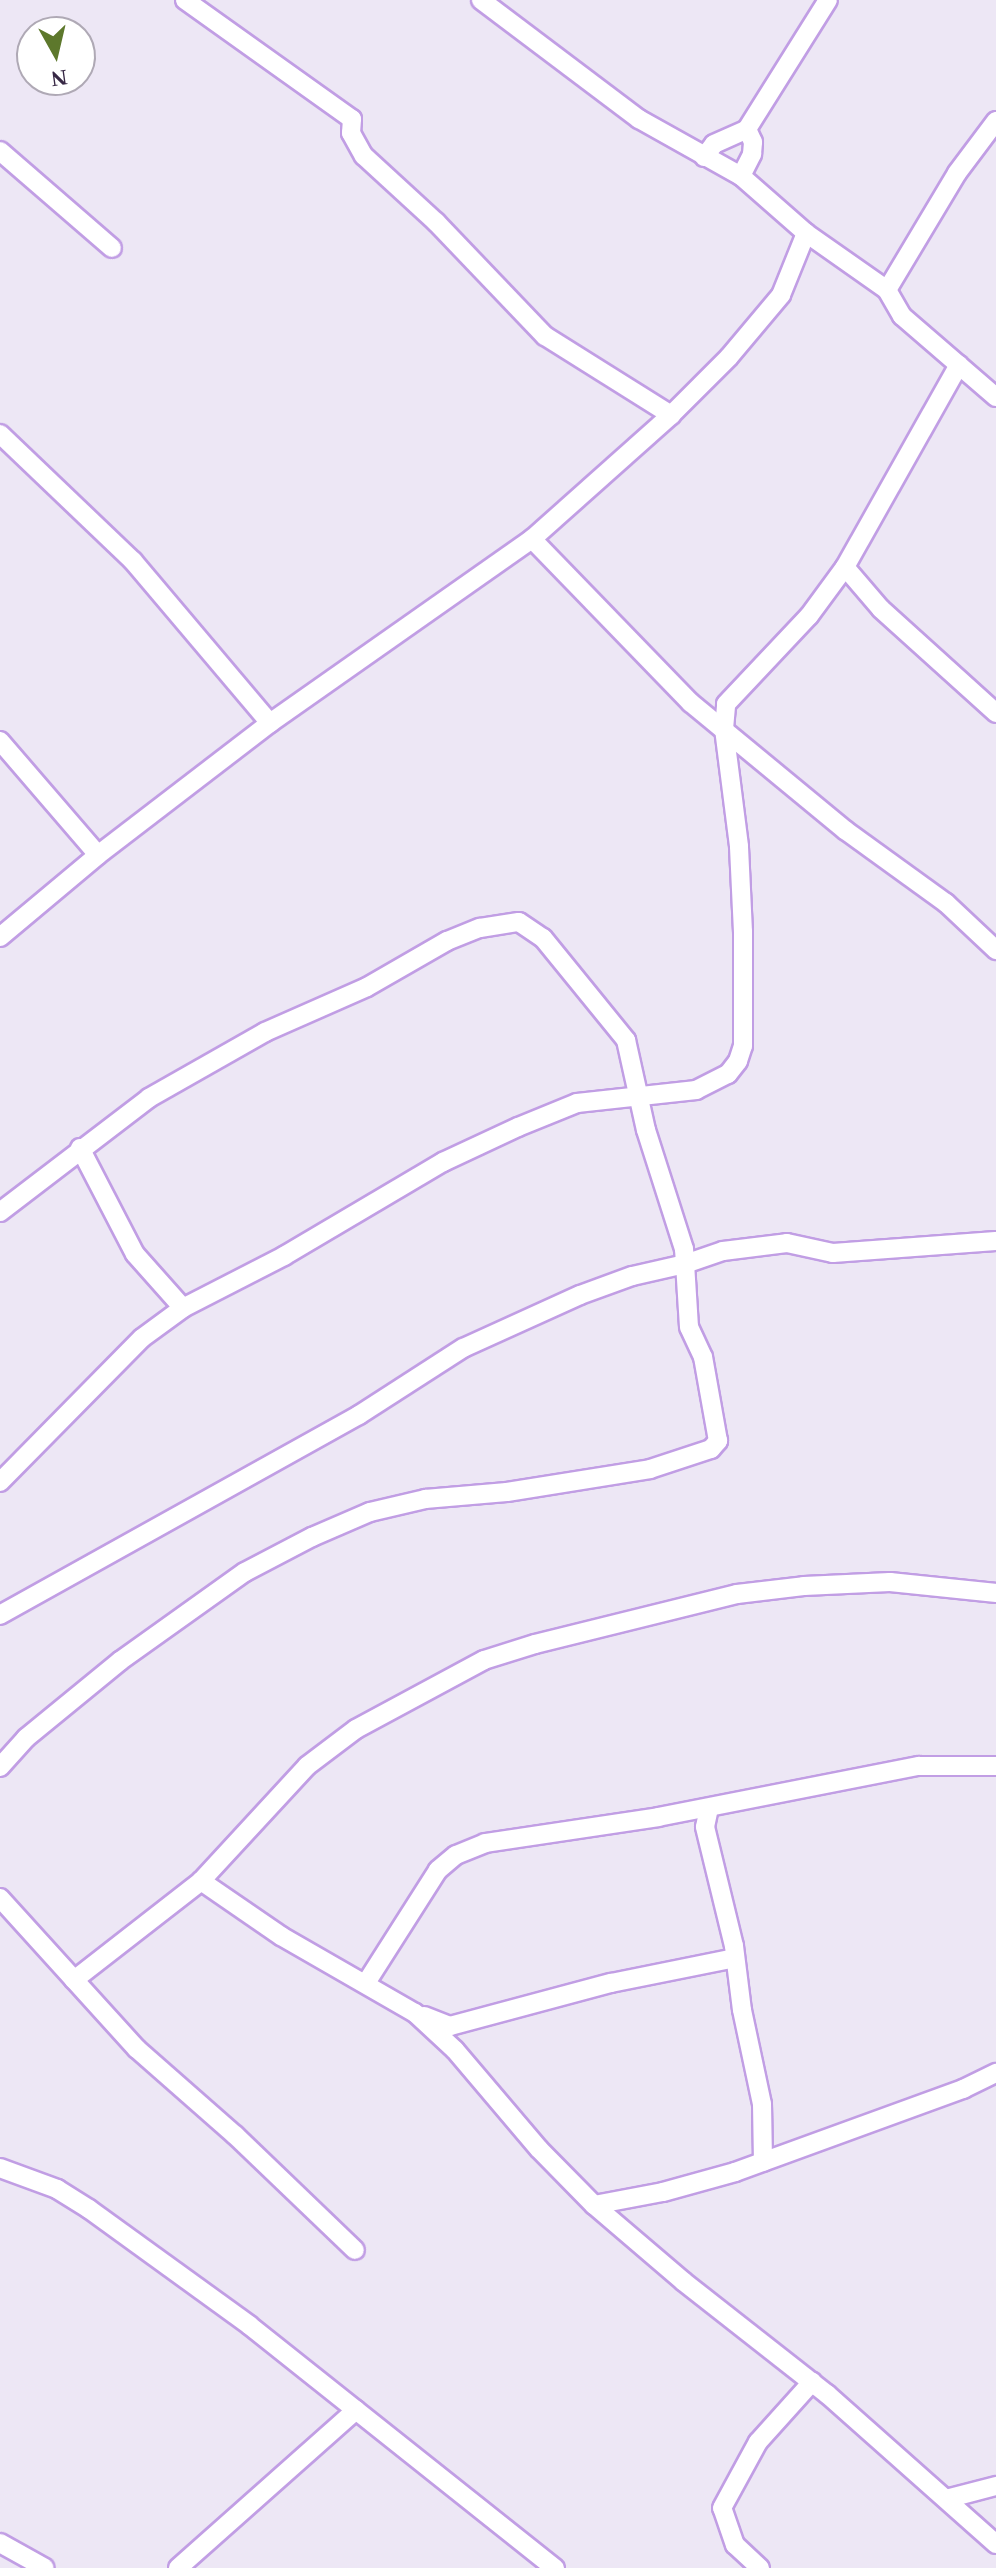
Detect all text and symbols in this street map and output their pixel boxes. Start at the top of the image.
north arrow [16,16,96,96]
text: N [50,65,69,92]

